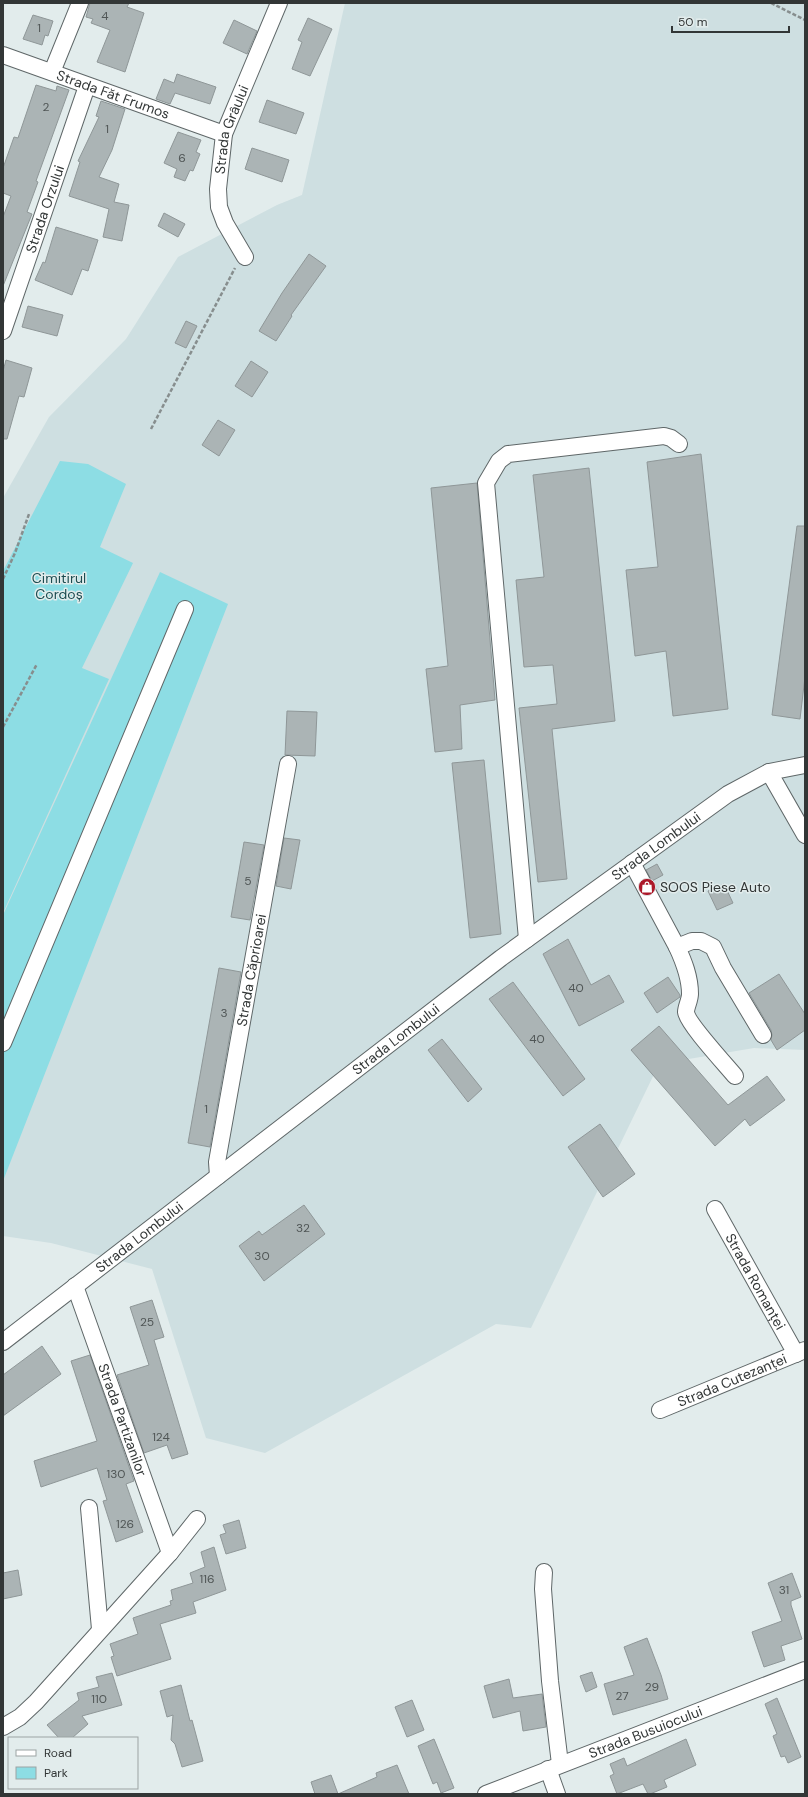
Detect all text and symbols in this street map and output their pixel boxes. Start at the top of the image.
house number: 4 [101,8,109,24]
scale bar [672,8,789,34]
text: 50 m [678,14,707,30]
house number: 1 [37,20,41,36]
street label: Strada Făt Frumos [54,66,172,123]
street label: Strada Grâului [211,82,253,175]
house number: 2 [43,99,50,115]
house number: 1 [105,121,109,137]
house number: 6 [178,150,186,166]
street label: Strada Orzului [21,163,68,255]
park label: Cimitirul Cordoș [32,569,86,603]
street label: Strada Lombului [608,808,704,884]
house number: 5 [244,873,252,889]
shop icon: SOOS Piese Auto [637,877,657,897]
place label: SOOS Piese Auto [660,878,771,896]
street label: Strada Căprioarei [232,912,270,1028]
house number: 40 [568,980,584,996]
street label: Strada Lombului [348,1000,443,1079]
house number: 3 [220,1005,228,1021]
house number: 40 [529,1031,545,1047]
house number: 1 [204,1101,208,1117]
street label: Strada Lombului [92,1198,187,1276]
house number: 32 [296,1220,310,1236]
street label: Strada Romanței [721,1230,790,1333]
house number: 30 [254,1248,270,1264]
house number: 25 [140,1314,154,1330]
street label: Strada Cutezanței [675,1350,789,1411]
street label: Strada Partizanilor [94,1361,151,1478]
house number: 124 [152,1429,170,1445]
house number: 130 [106,1466,126,1482]
house number: 126 [116,1516,134,1532]
house number: 116 [199,1571,215,1587]
house number: 31 [779,1582,789,1598]
house number: 29 [645,1679,659,1695]
house number: 27 [615,1688,629,1704]
house number: 110 [91,1691,107,1707]
street label: Strada Busuiocului [586,1702,705,1762]
legend [8,1737,138,1789]
text: Road [44,1745,72,1761]
text: Park [44,1765,68,1781]

